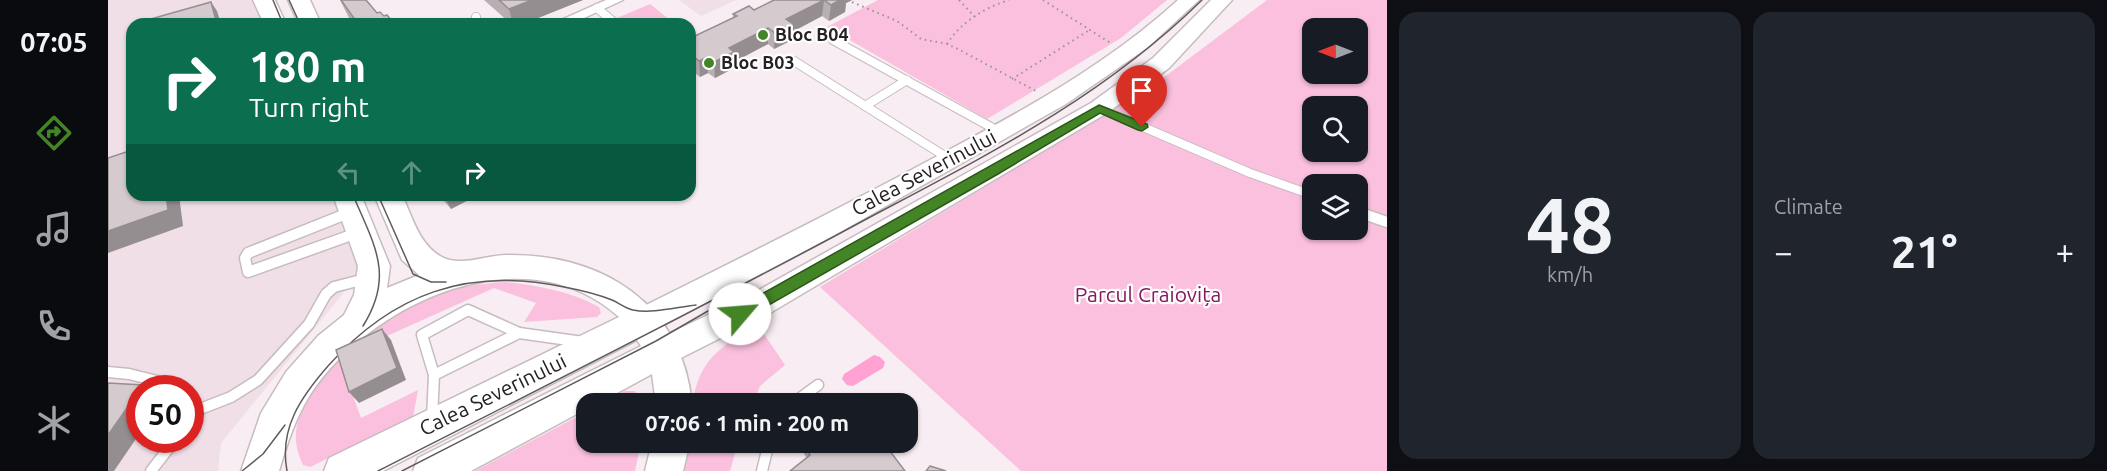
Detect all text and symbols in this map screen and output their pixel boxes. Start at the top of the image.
north arrow [1302,18,1368,84]
map controls [1302,18,1368,240]
place label: Bloc B04 [775,24,849,44]
text: 07:05 [20,27,88,57]
marker: Bloc B04 [756,28,770,42]
icon: right [150,42,228,120]
text: 180 m [249,43,366,90]
place label: Bloc B03 [721,52,795,72]
marker: Bloc B03 [702,56,716,70]
pin [1116,65,1167,127]
icon: arrive [1125,74,1158,107]
text: Turn right [249,92,369,122]
button: search [1302,96,1368,162]
icon: directions [33,112,75,154]
street label: Calea Severinului [847,124,1000,220]
icon: left [332,156,365,189]
icon: ahead [395,156,428,189]
icon: right [458,156,491,189]
button: layers [1302,174,1368,240]
text: 48 [1526,180,1614,268]
text: Climate [1774,195,1843,218]
icon: music [33,208,75,250]
text: 21° [1891,226,1957,277]
text: − [1774,233,1793,270]
text: + [2055,233,2074,270]
text: km/h [1547,263,1593,286]
position arrow [708,282,772,346]
park label: Parcul Craiovița [1075,282,1221,306]
icon: phone [33,305,75,347]
street label: Calea Severinului [415,348,570,440]
speed limit sign: 50 [126,375,204,453]
icon: climate [33,402,75,444]
text: 07:06 · 1 min · 200 m [645,410,849,435]

